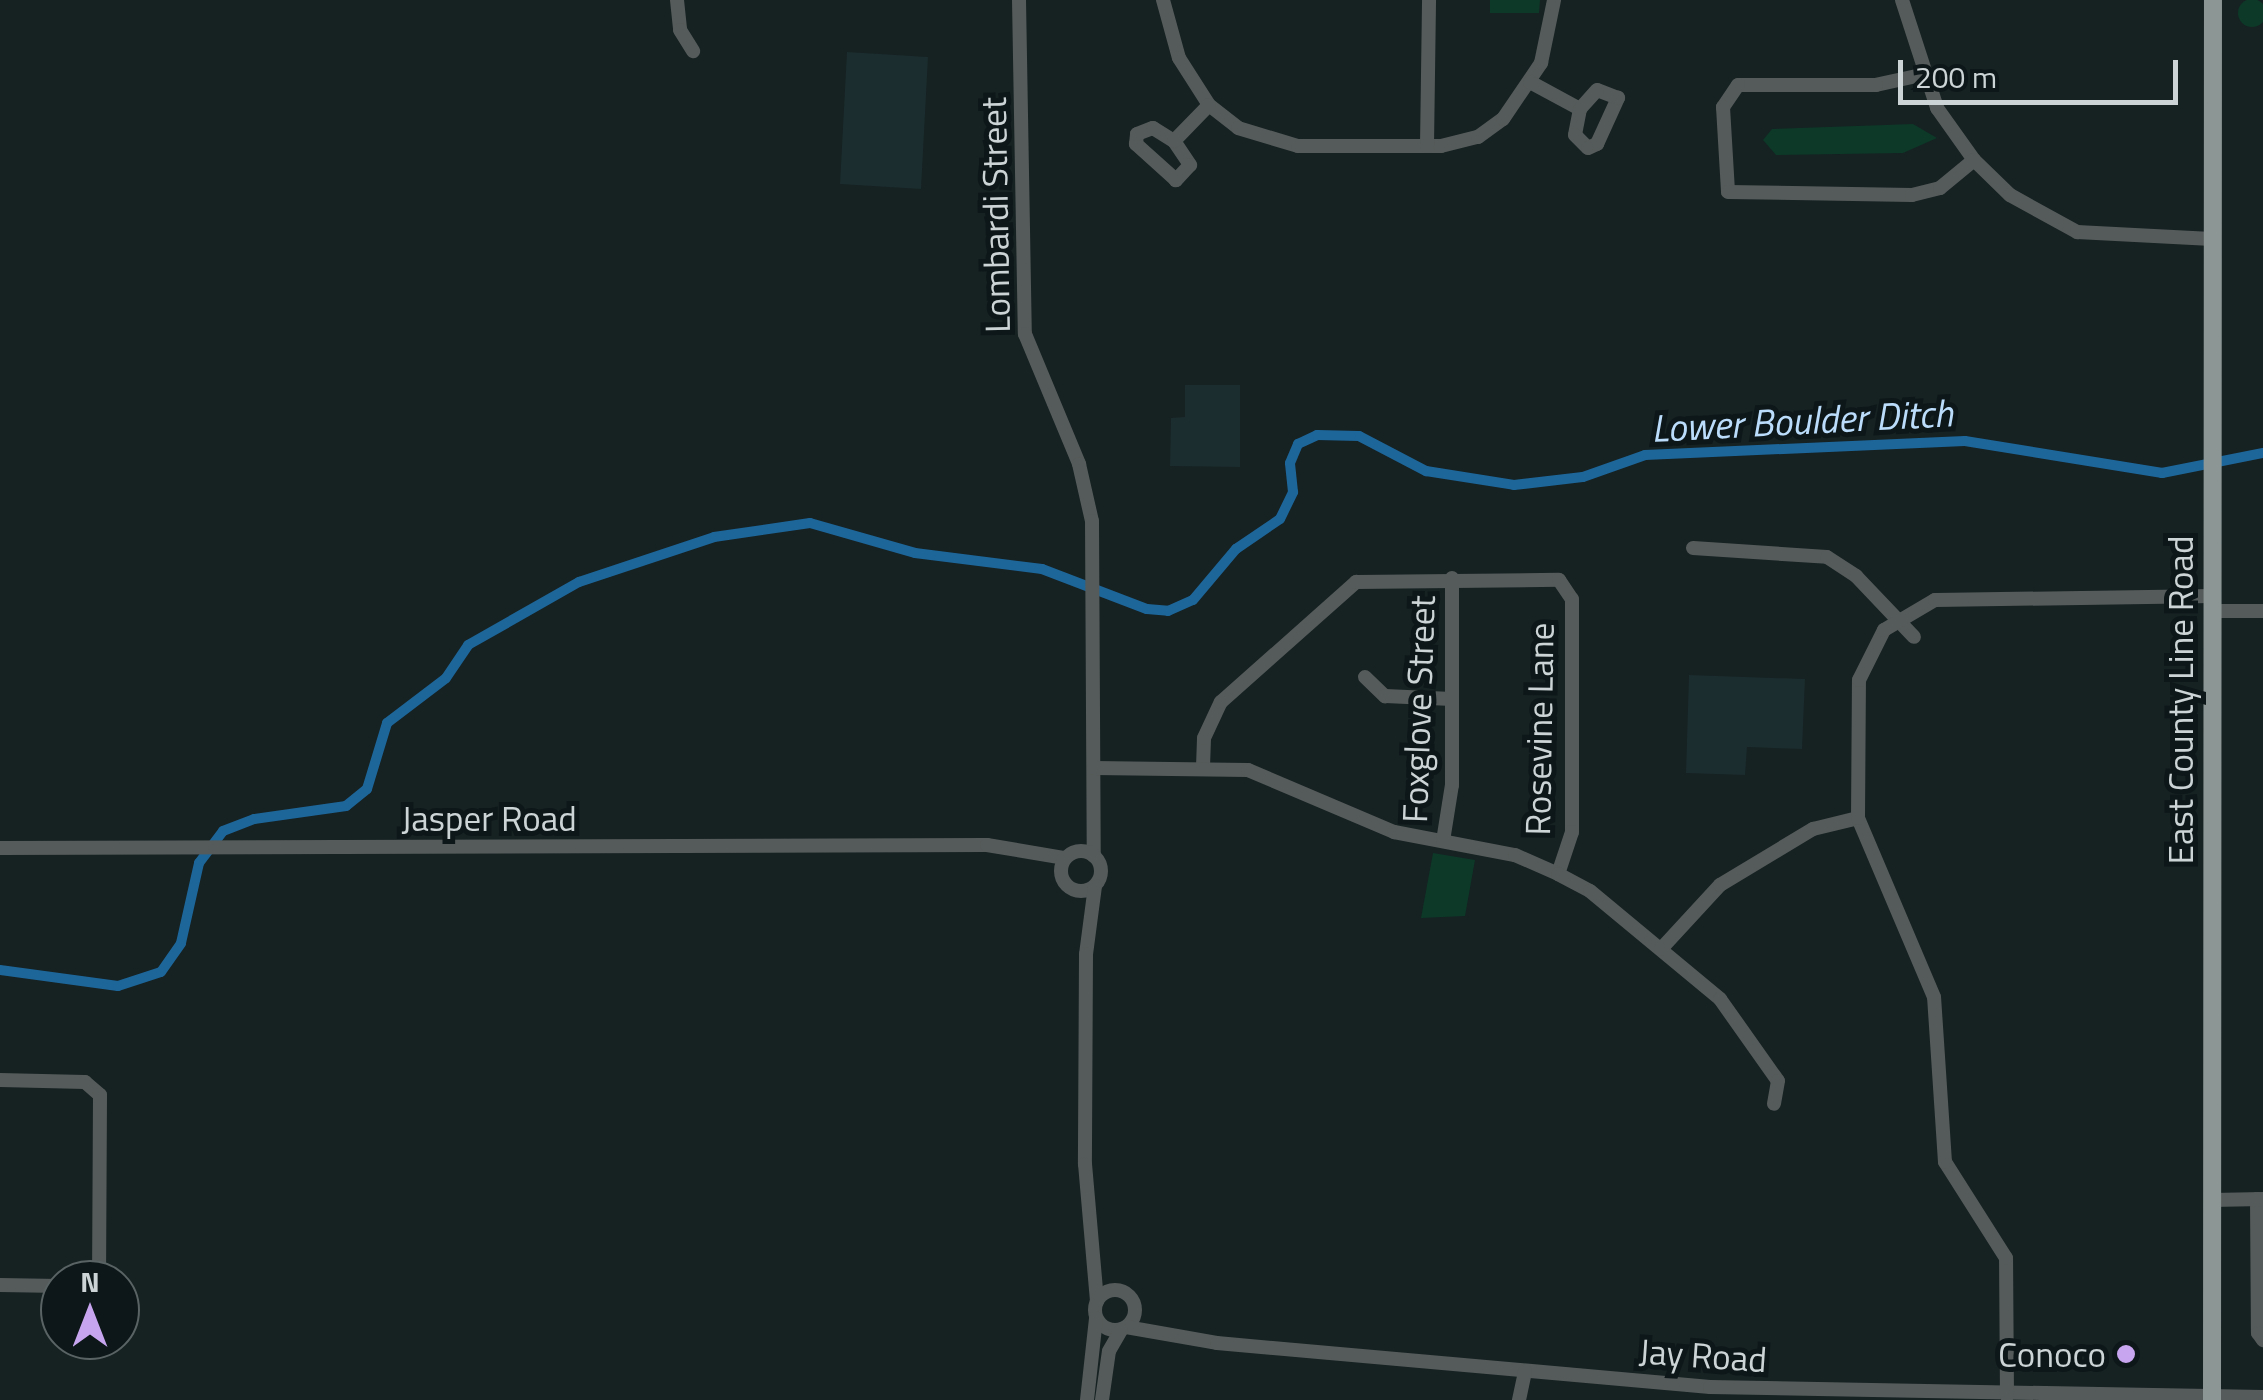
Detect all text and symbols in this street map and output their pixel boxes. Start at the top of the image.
scale bar [1903,40,2183,102]
text: 200 m [1915,54,1997,100]
street label: Lombardi Street [972,97,1018,333]
water label: Lower Boulder Ditch [1650,390,1954,452]
street label: East County Line Road [2159,536,2201,864]
street label: Foxglove Street [1393,594,1443,824]
street label: Rosevine Lane [1516,622,1562,836]
street label: Jasper Road [401,797,577,839]
north arrow [40,1260,140,1360]
text: N [80,1260,100,1303]
street label: Jay Road [1638,1330,1768,1380]
place label: Conoco [1998,1333,2106,1375]
marker: Conoco [2115,1343,2137,1365]

